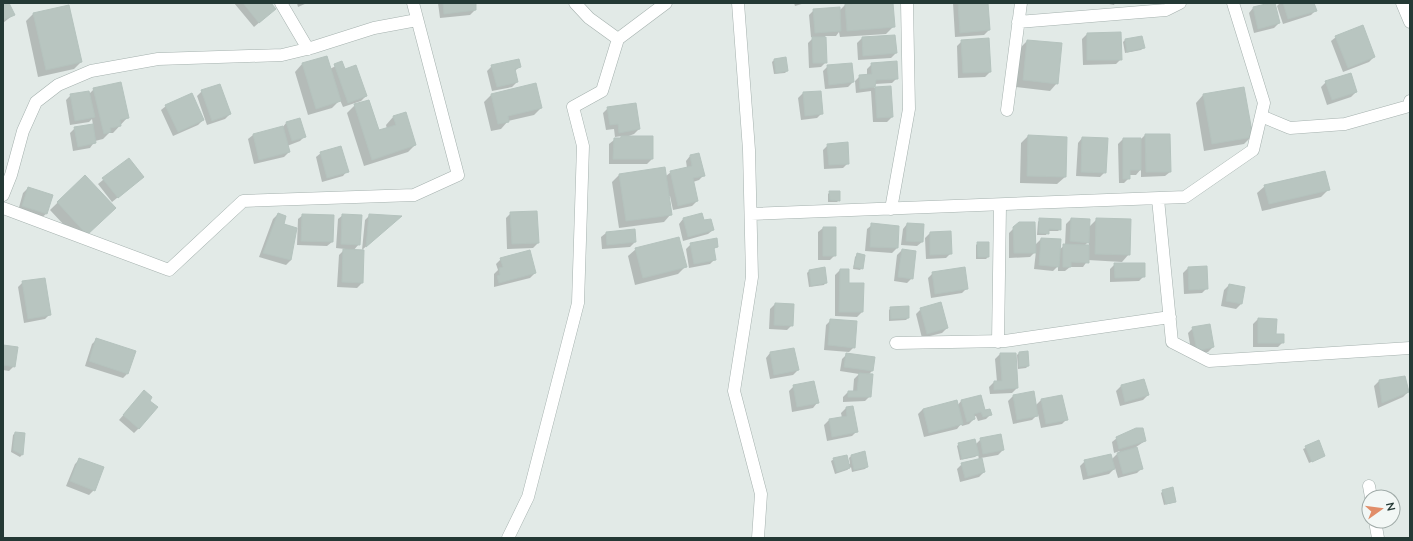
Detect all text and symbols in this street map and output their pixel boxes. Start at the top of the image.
north arrow [1361,489,1401,529]
text: N [1384,501,1399,512]

